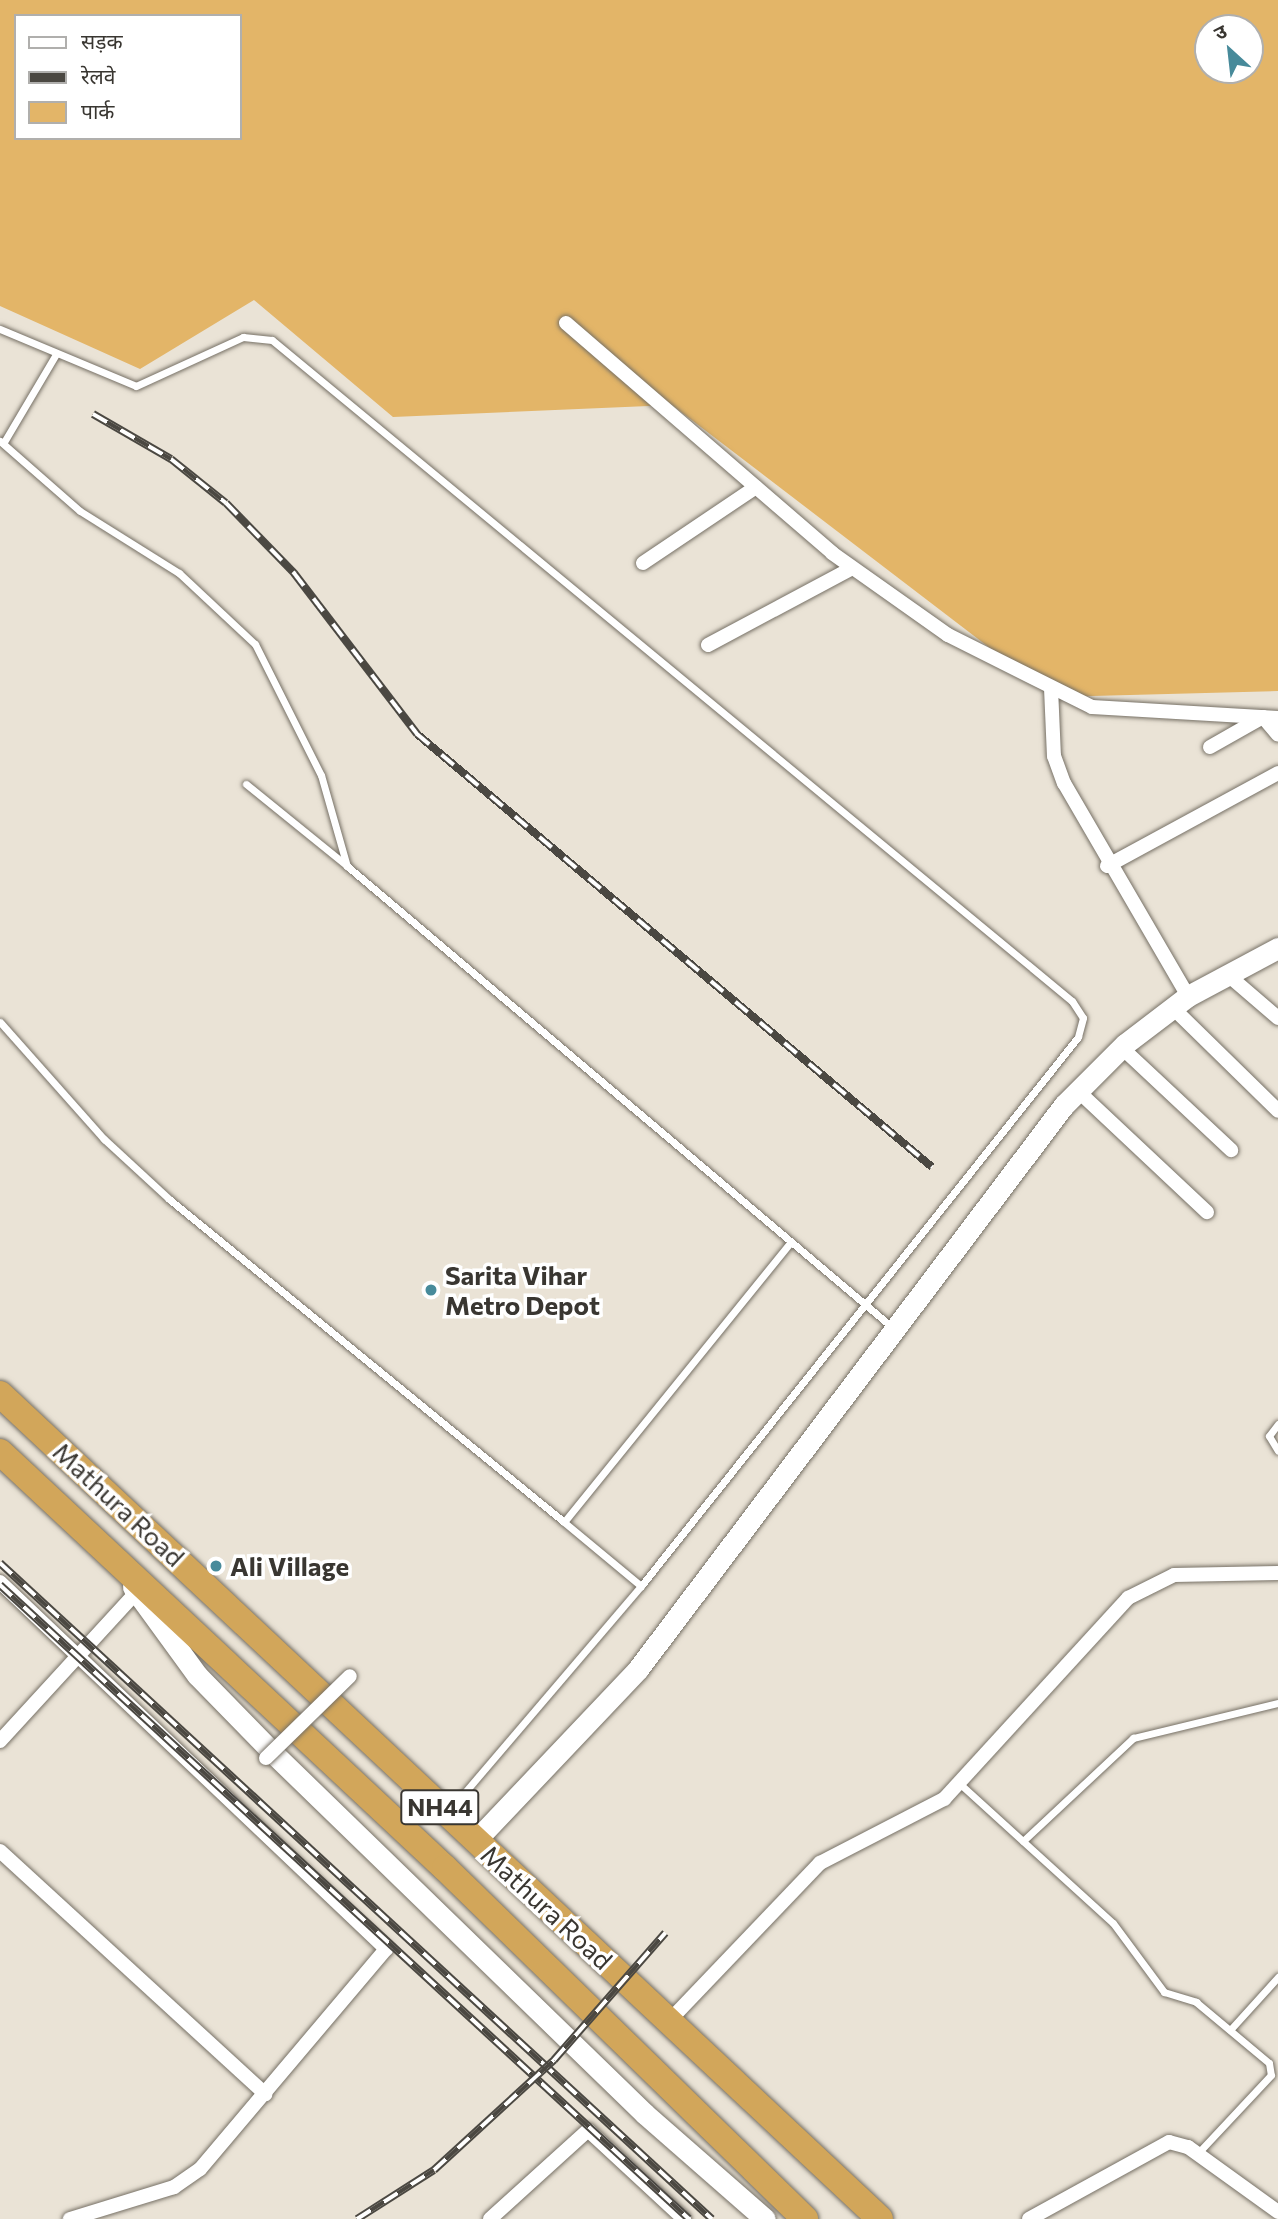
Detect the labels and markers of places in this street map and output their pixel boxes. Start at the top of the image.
place label: Sarita Vihar Metro Depot [445,1259,600,1320]
marker: Sarita Vihar Metro Depot [423,1282,439,1298]
place label: Ali Village [230,1550,349,1582]
marker: Ali Village [208,1558,224,1574]

